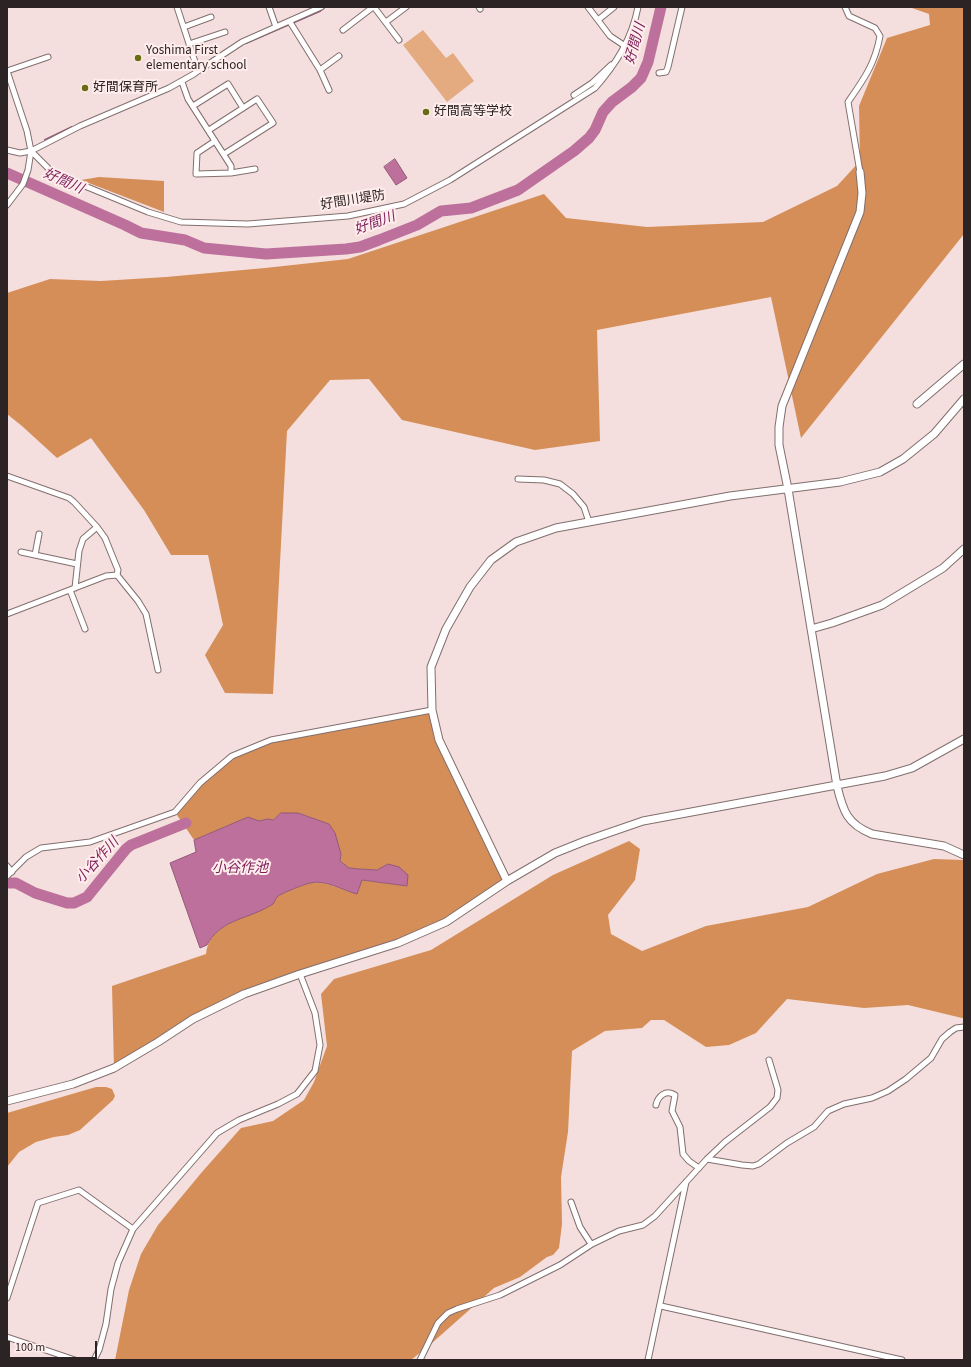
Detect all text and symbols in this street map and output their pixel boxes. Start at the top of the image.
water label: 好間川 [622,21,650,67]
place label: Yoshima First elementary school [146,43,247,74]
marker: Yoshima First elementary school [133,53,143,63]
place label: 好間保育所 [93,80,158,96]
marker: 好間保育所 [80,83,90,93]
place label: 好間高等学校 [434,104,512,120]
marker: 好間高等学校 [421,107,431,117]
water label: 好間川 [40,166,86,198]
street label: 好間川堤防 [320,188,386,214]
water label: 好間川 [352,209,398,239]
water label: 小谷作川 [73,835,123,887]
water label: 小谷作池 [212,861,268,877]
scale bar [10,1333,99,1359]
text: 100 m [15,1339,45,1356]

